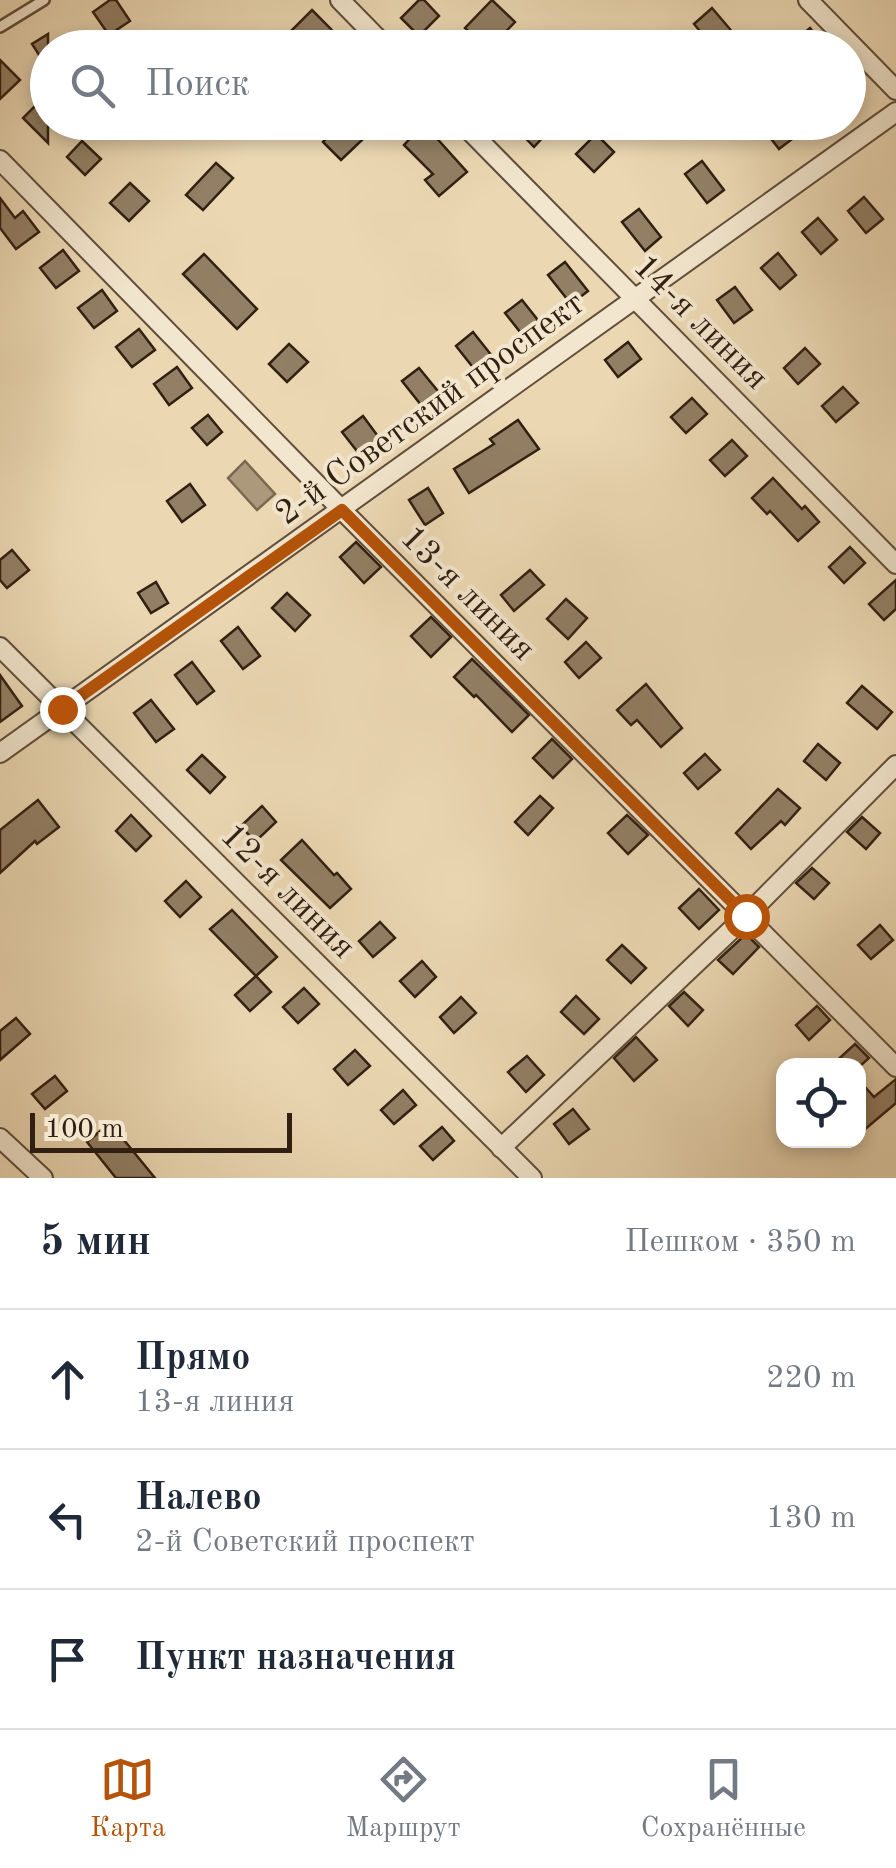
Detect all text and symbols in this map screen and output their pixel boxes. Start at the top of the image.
search box [30,30,866,140]
icon: search [65,58,120,113]
text: Поиск [145,66,250,104]
street label: 14-я линия [626,249,774,397]
street label: 2-й Советский проспект [270,286,591,532]
street label: 13-я линия [393,520,541,668]
route end [40,687,86,733]
street label: 12-я линия [213,818,361,966]
route start [724,894,770,940]
map controls [776,1058,866,1148]
button: locate [776,1058,866,1148]
scale bar [30,1108,292,1152]
text: 100 m [45,1116,124,1144]
text: 5 мин [40,1222,151,1264]
text: Пешком · 350 m [624,1227,856,1259]
text: Прямо [135,1340,250,1378]
icon: ahead [40,1352,95,1407]
text: 220 m [766,1363,856,1395]
text: 13-я линия [135,1387,294,1419]
text: Налево [135,1480,262,1518]
icon: left [40,1492,95,1547]
text: 130 m [766,1503,856,1535]
text: 2-й Советский проспект [135,1527,475,1559]
icon: arrive [40,1632,95,1687]
text: Пункт назначения [135,1640,456,1678]
tab: Карта [90,1752,166,1847]
tab: Маршрут [346,1752,461,1847]
tab: Сохранённые [641,1752,806,1847]

